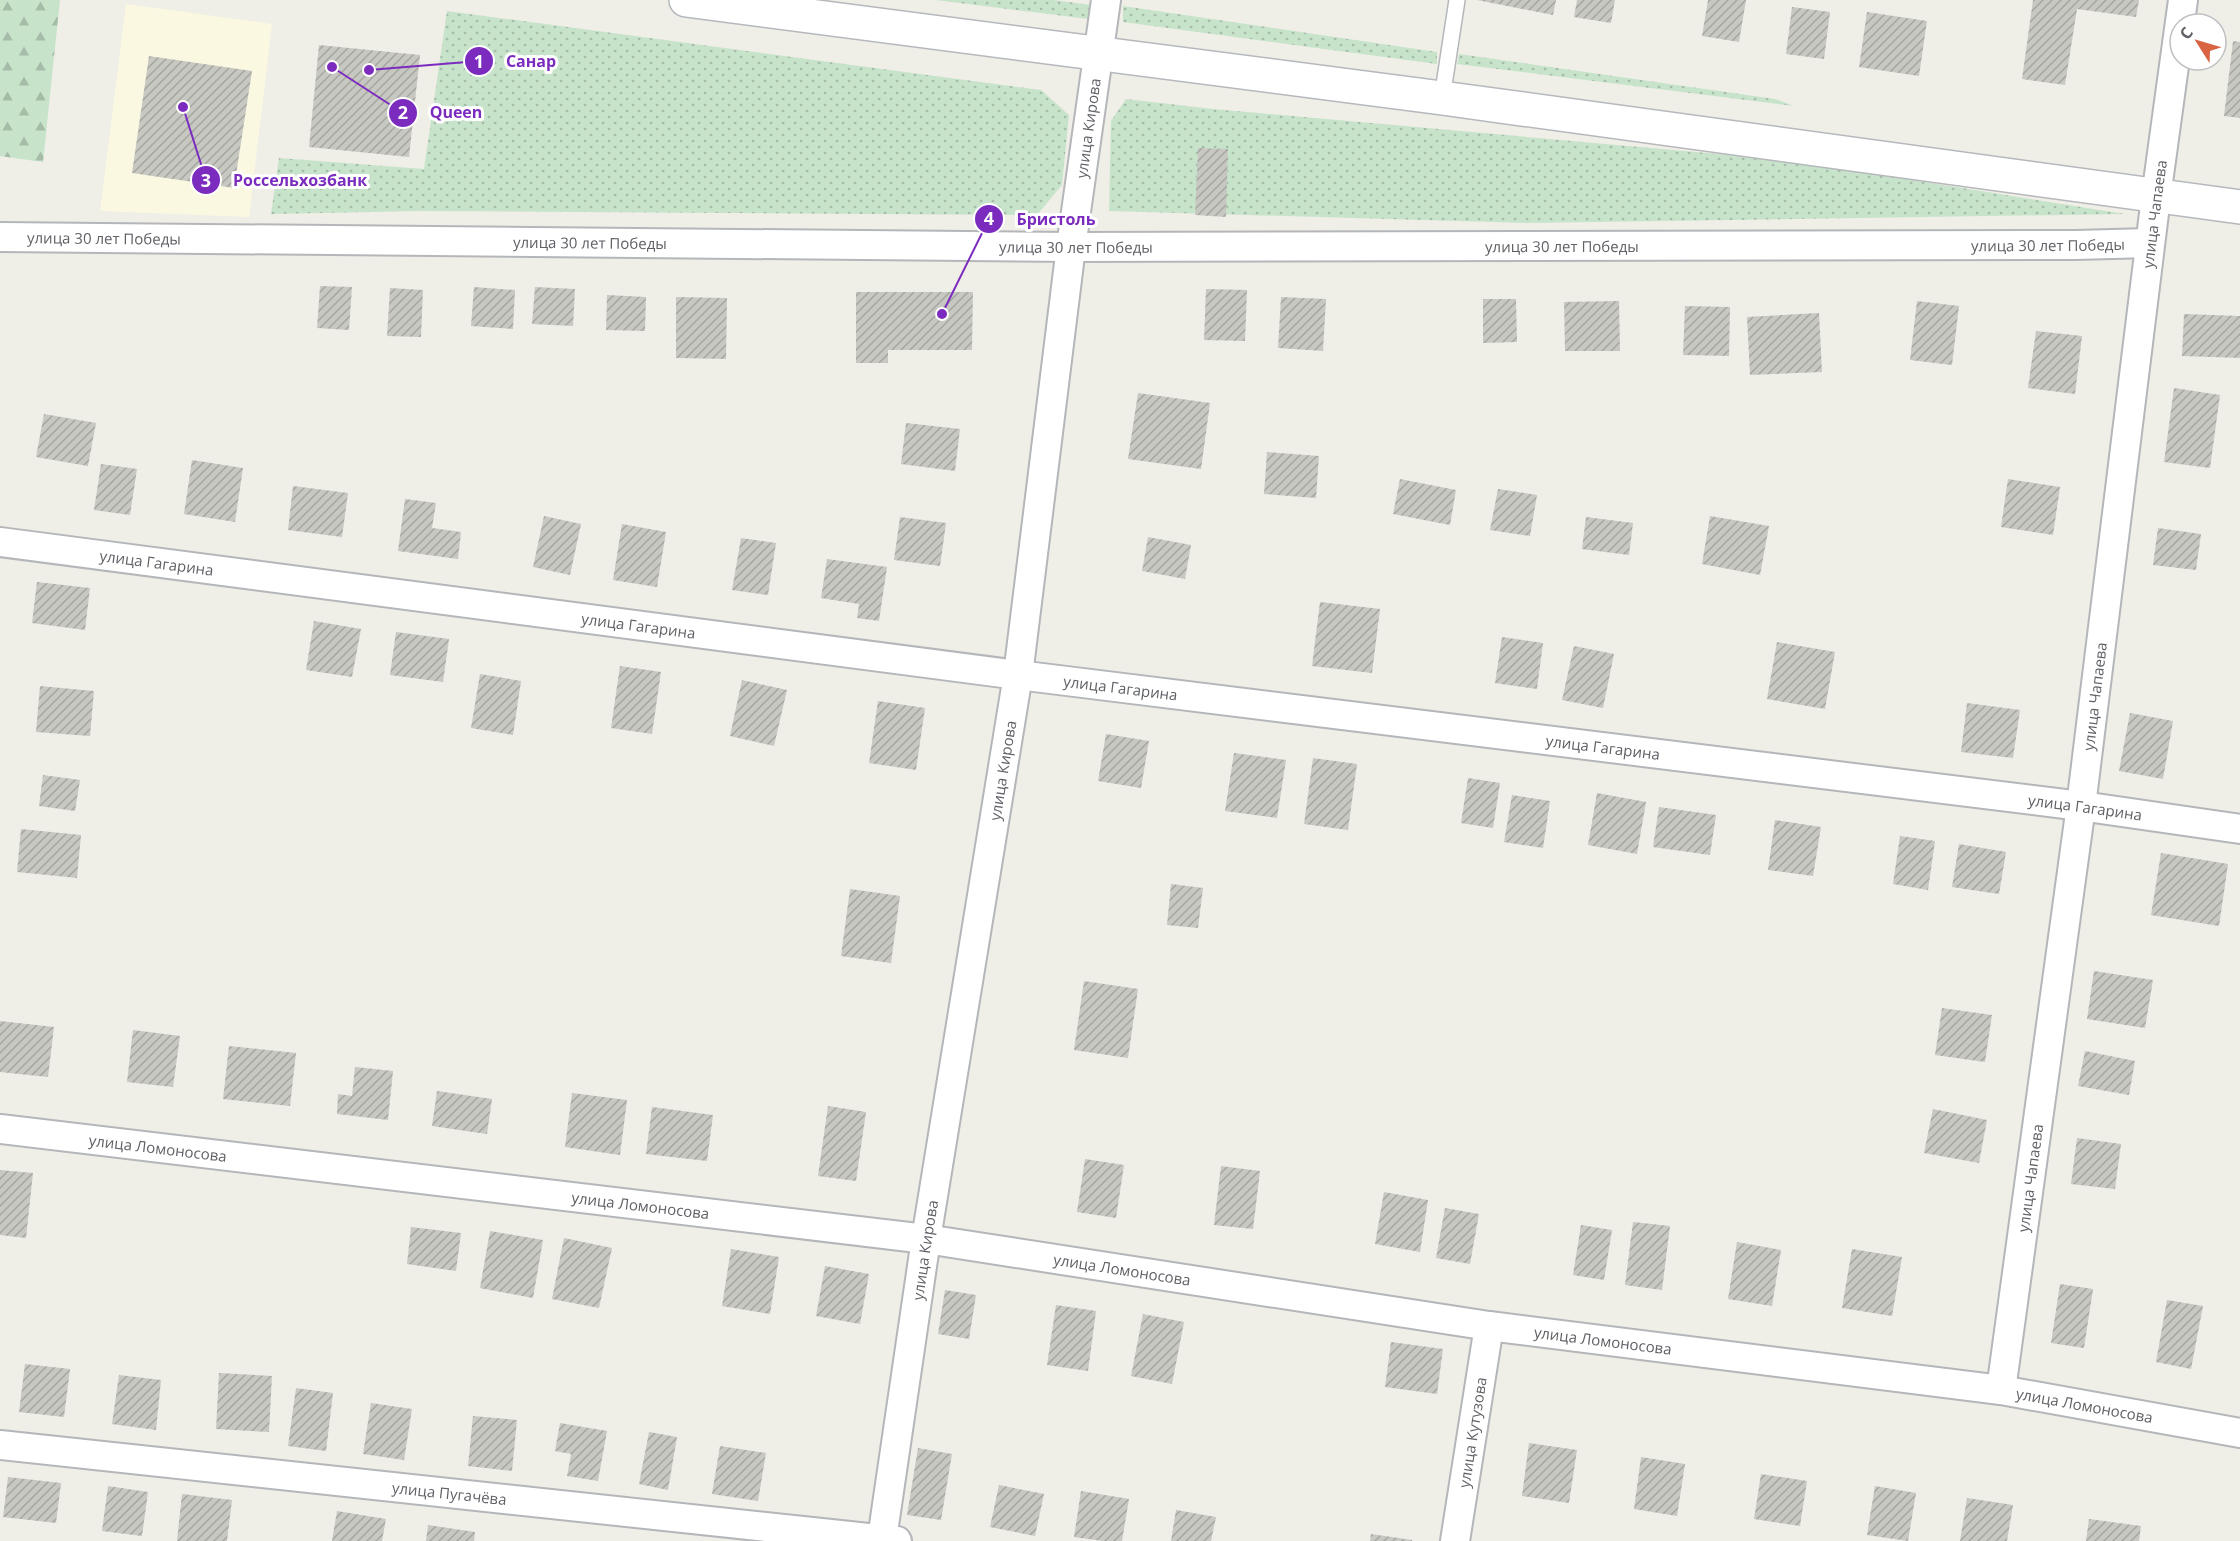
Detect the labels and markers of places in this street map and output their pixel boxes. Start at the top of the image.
callout: Санар [464,44,568,78]
callout: Queen [388,96,494,130]
callout: Россельхозбанк [191,163,379,197]
callout: Бристоль [974,202,1107,236]

